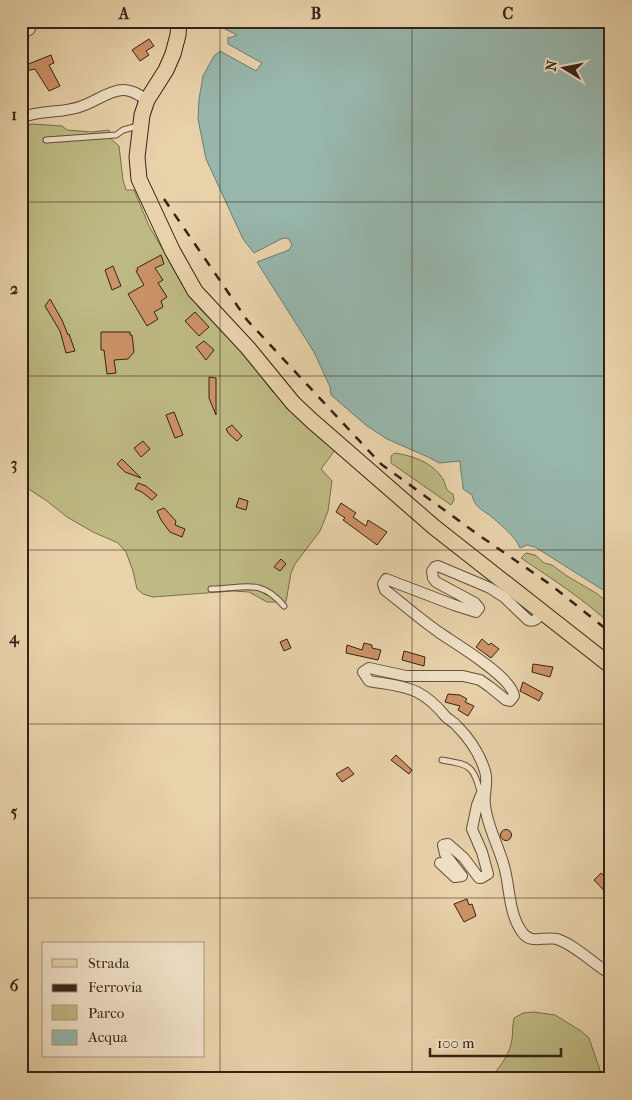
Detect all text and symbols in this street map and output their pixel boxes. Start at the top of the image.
text: A [118,4,130,23]
text: B [311,4,321,23]
text: C [503,4,514,23]
north arrow [540,42,590,92]
text: N [542,59,561,73]
text: 1 [11,105,17,124]
text: 2 [10,279,18,298]
text: 3 [11,454,17,474]
text: 4 [8,628,20,648]
text: 5 [11,802,18,821]
legend [42,942,205,1058]
text: Strada [88,954,131,972]
text: 6 [10,976,19,995]
text: Ferrovia [88,978,143,996]
text: Parco [88,1004,125,1022]
scale bar [430,1025,561,1057]
text: Acqua [87,1028,129,1046]
text: 100 m [437,1034,475,1052]

